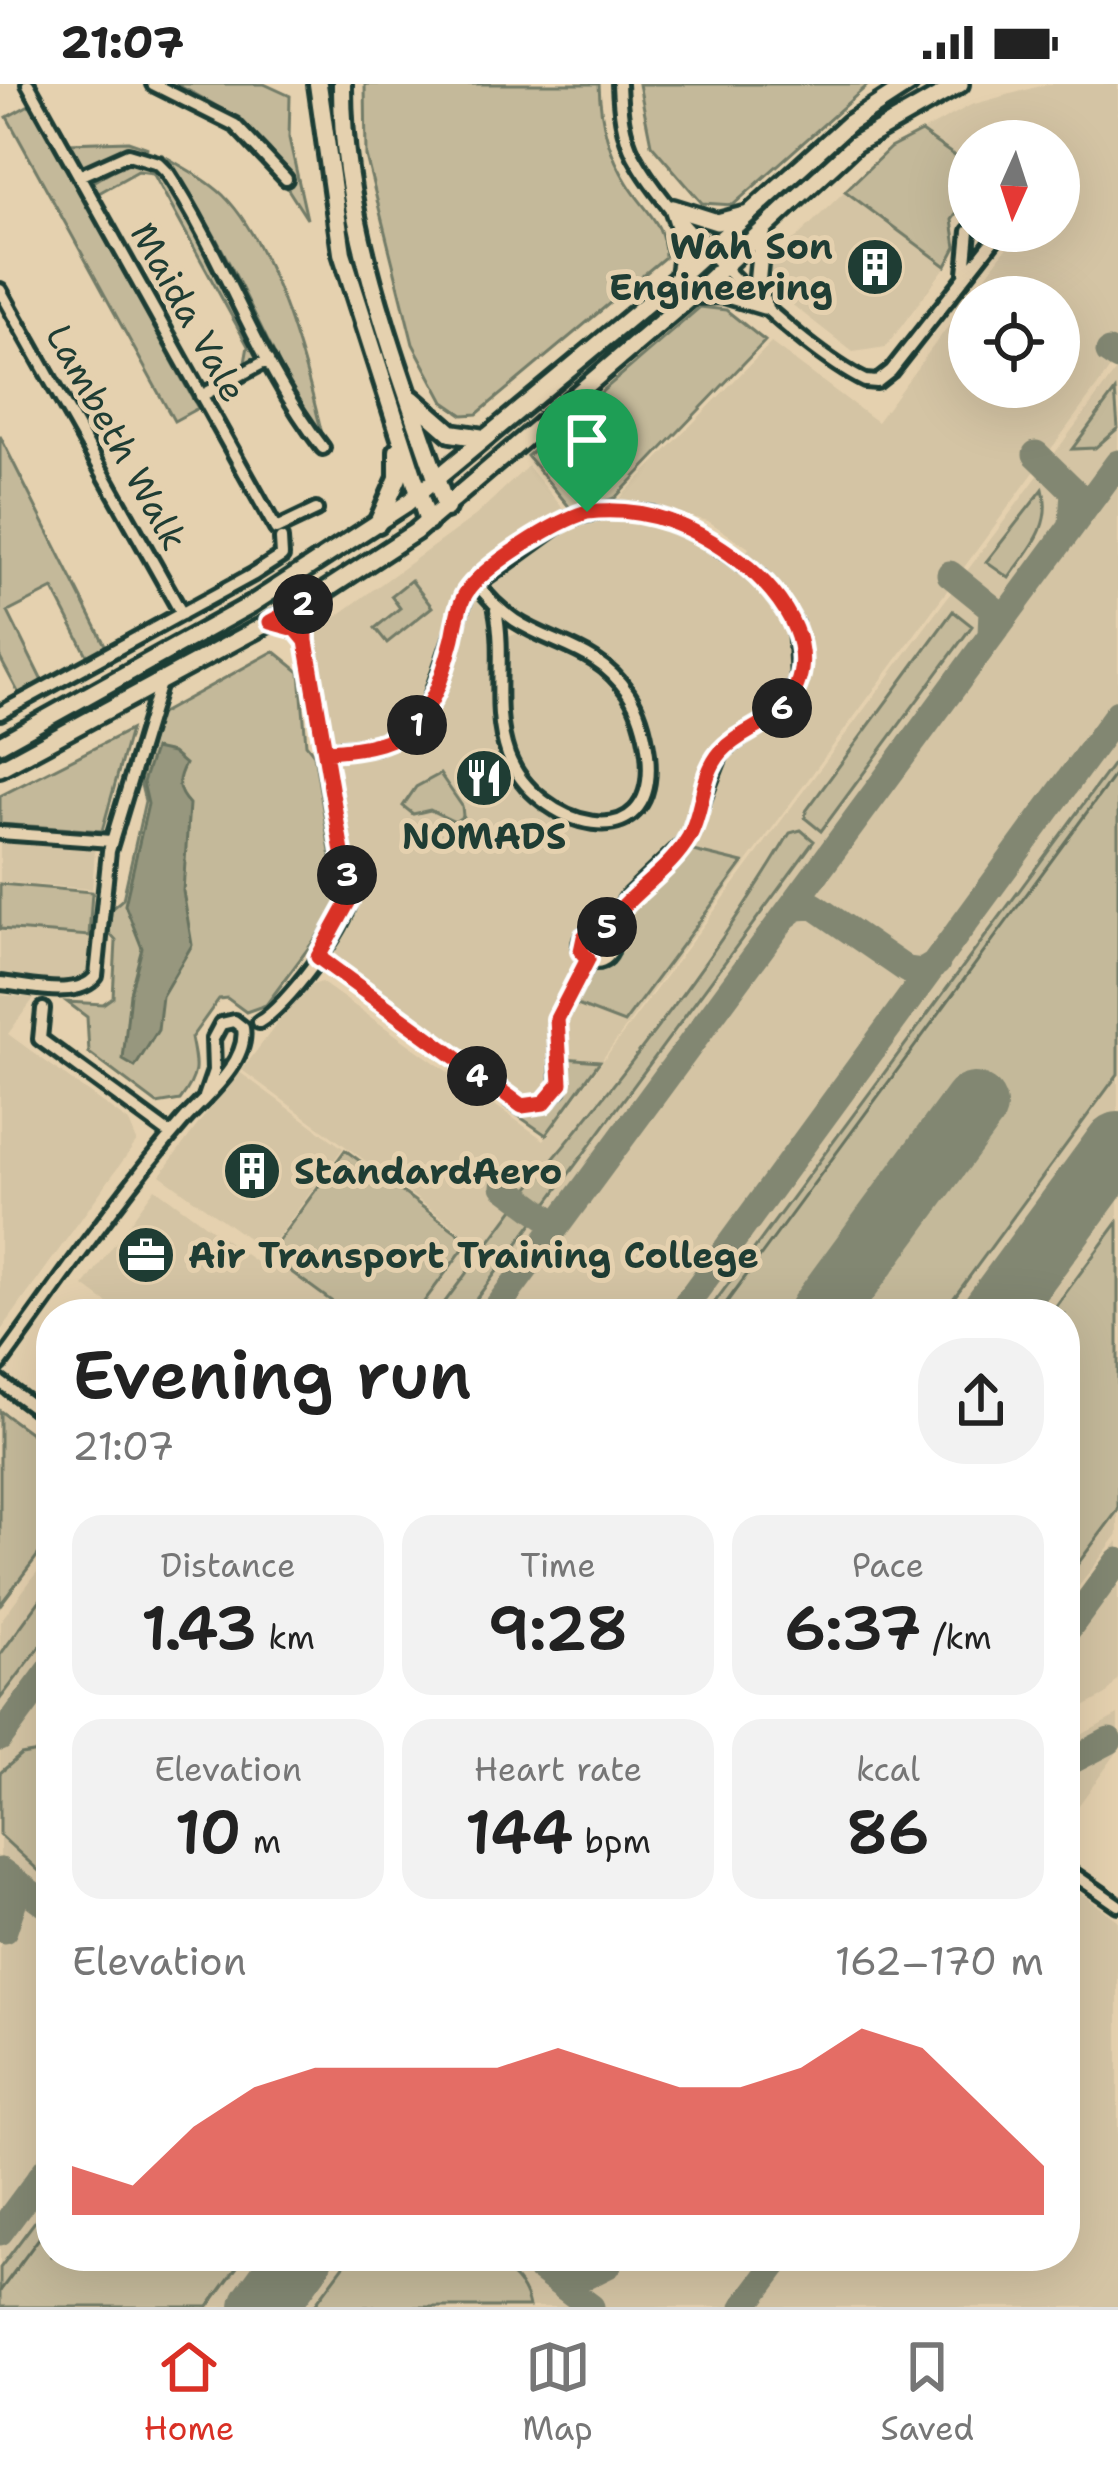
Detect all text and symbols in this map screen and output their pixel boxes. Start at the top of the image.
text: 21:07 [60,12,184,72]
north arrow [948,120,1080,252]
map controls [948,120,1080,408]
street label: Maida Vale [119,214,258,411]
place label: Wah Son Engineering [609,222,833,312]
building icon: Wah Son Engineering [844,236,906,298]
button: locate [948,276,1080,408]
street label: Lambeth Walk [34,316,199,559]
pin [536,389,638,512]
icon: arrive [554,407,620,473]
pin: 2 [273,574,333,634]
text: 2 [291,581,315,626]
pin: 6 [752,678,812,738]
text: 6 [770,685,794,730]
pin: 1 [387,695,447,755]
text: 1 [409,702,425,747]
restaurant icon: NOMADS [453,747,515,809]
place label: NOMADS [402,812,566,861]
pin: 3 [317,845,377,905]
text: 3 [335,852,359,897]
pin: 5 [577,897,637,957]
text: 5 [597,904,617,949]
pin: 4 [447,1046,507,1106]
text: 4 [465,1053,489,1098]
building icon: StandardAero [221,1140,283,1202]
place label: StandardAero [294,1147,562,1196]
office icon: Air Transport Training College [115,1224,177,1286]
place label: Air Transport Training College [188,1231,759,1280]
text: Evening run [72,1331,472,1419]
button: share [918,1338,1044,1464]
text: 21:07 [72,1420,174,1472]
text: Distance [160,1543,296,1588]
text: Time [520,1543,596,1588]
text: Pace [852,1543,924,1588]
text: 1.43 [141,1588,257,1668]
text: 9:28 [488,1588,628,1668]
text: 6:37 [784,1588,922,1668]
text: km [257,1615,315,1660]
text: /km [922,1615,992,1660]
text: Elevation [154,1747,302,1792]
text: Heart rate [474,1747,642,1792]
text: kcal [856,1747,920,1792]
text: 10 [175,1792,242,1872]
text: 144 [465,1792,573,1872]
text: 86 [846,1792,930,1872]
text: m [242,1819,281,1864]
text: bpm [573,1819,651,1864]
text: Elevation [72,1935,247,1987]
text: 162–170 m [835,1935,1044,1987]
tab: Home [144,2334,235,2451]
tab: Map [522,2334,593,2451]
tab: Saved [880,2334,974,2451]

